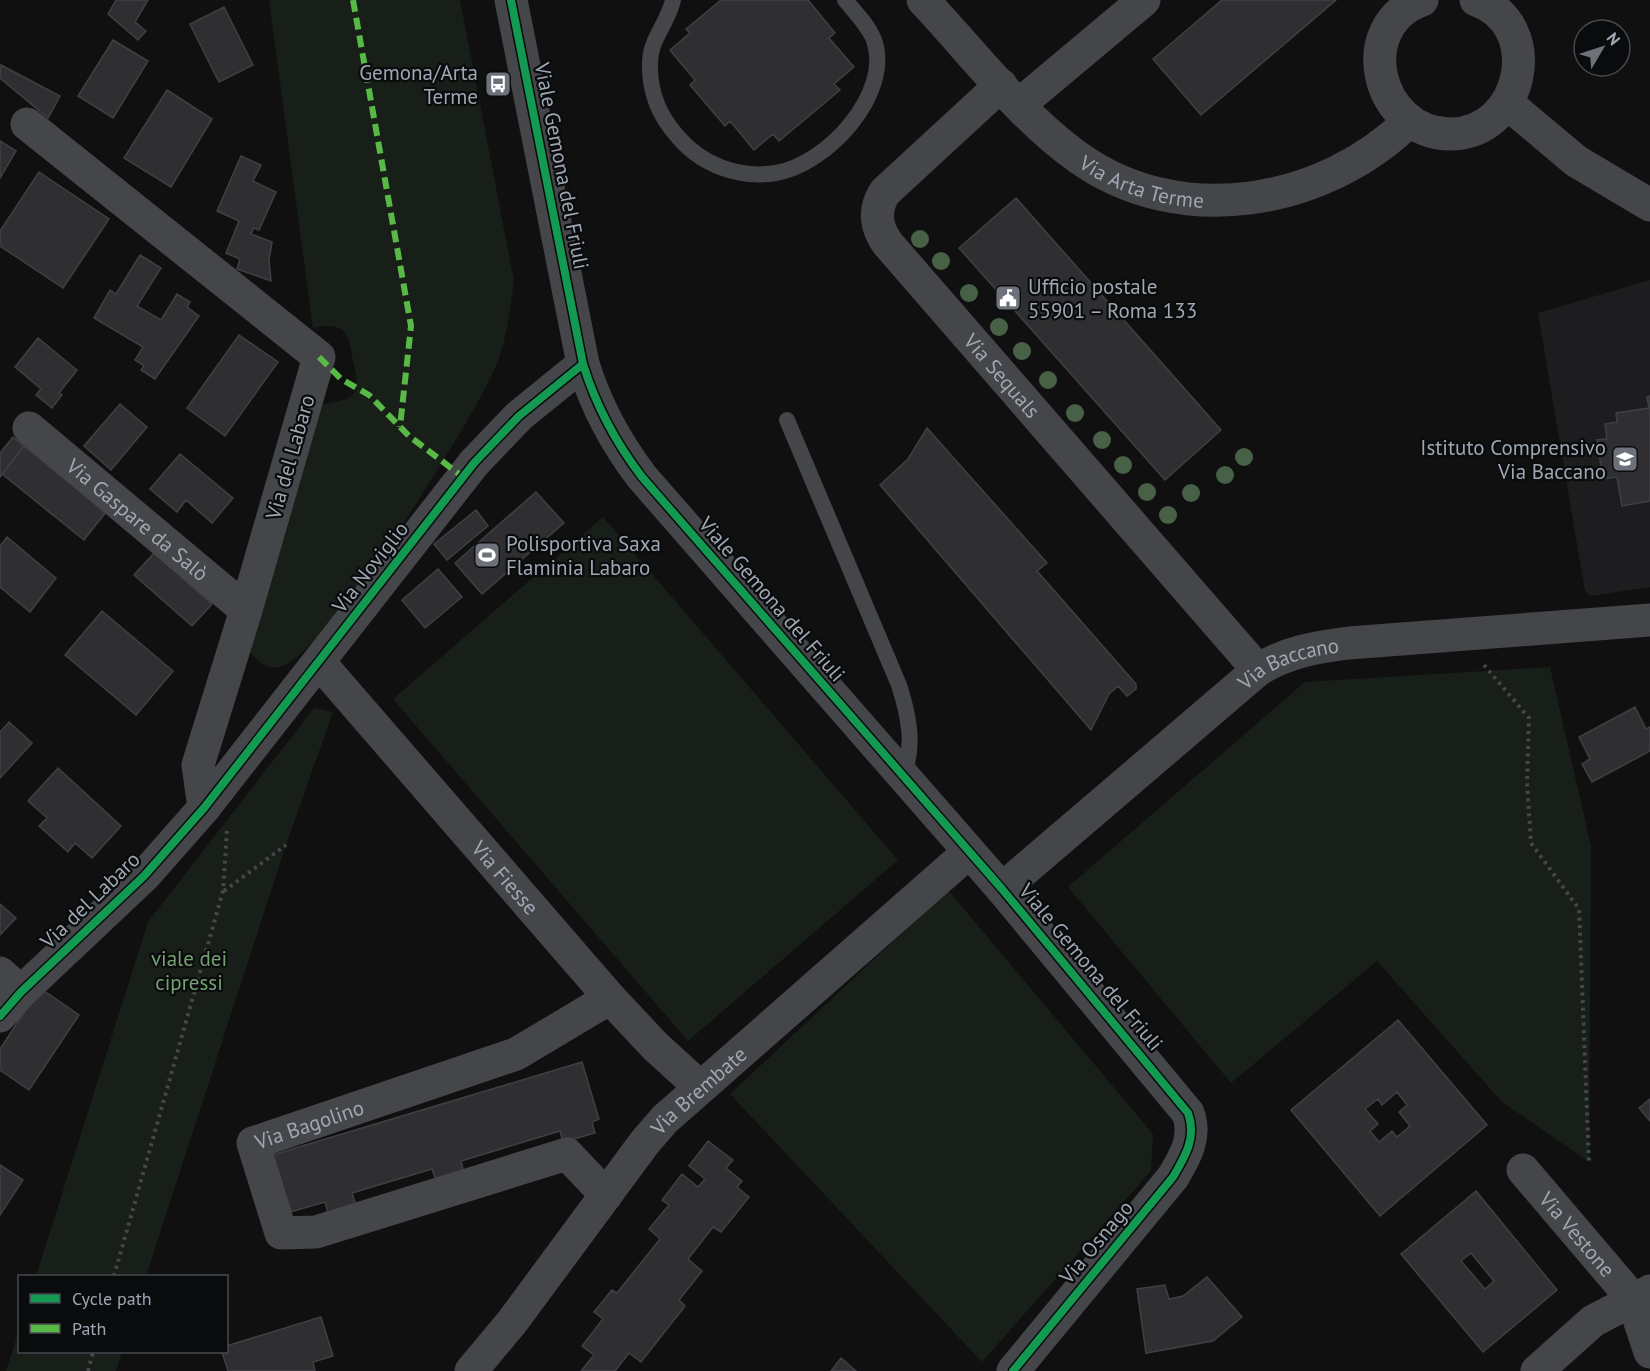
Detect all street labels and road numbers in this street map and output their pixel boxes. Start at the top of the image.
street label: Viale Gemona del Friuli [529,59,595,272]
street label: Via Arta Terme [1074,148,1205,214]
street label: Via Sequals [958,327,1046,423]
street label: Via del Labaro [259,392,321,523]
street label: Via Gaspare da Salò [60,451,214,587]
street label: Viale Gemona del Friuli [692,510,851,687]
street label: Via Noviglio [325,516,414,619]
street label: Via Baccano [1231,631,1340,696]
street label: Via Fiesse [466,834,545,920]
street label: Via del Labaro [34,846,146,955]
street label: Viale Gemona del Friuli [1012,877,1169,1056]
street label: Via Brembate [644,1040,752,1141]
street label: Via Bagolino [250,1093,367,1155]
street label: Via Vestone [1533,1185,1621,1282]
street label: Via Osnago [1052,1195,1139,1290]

